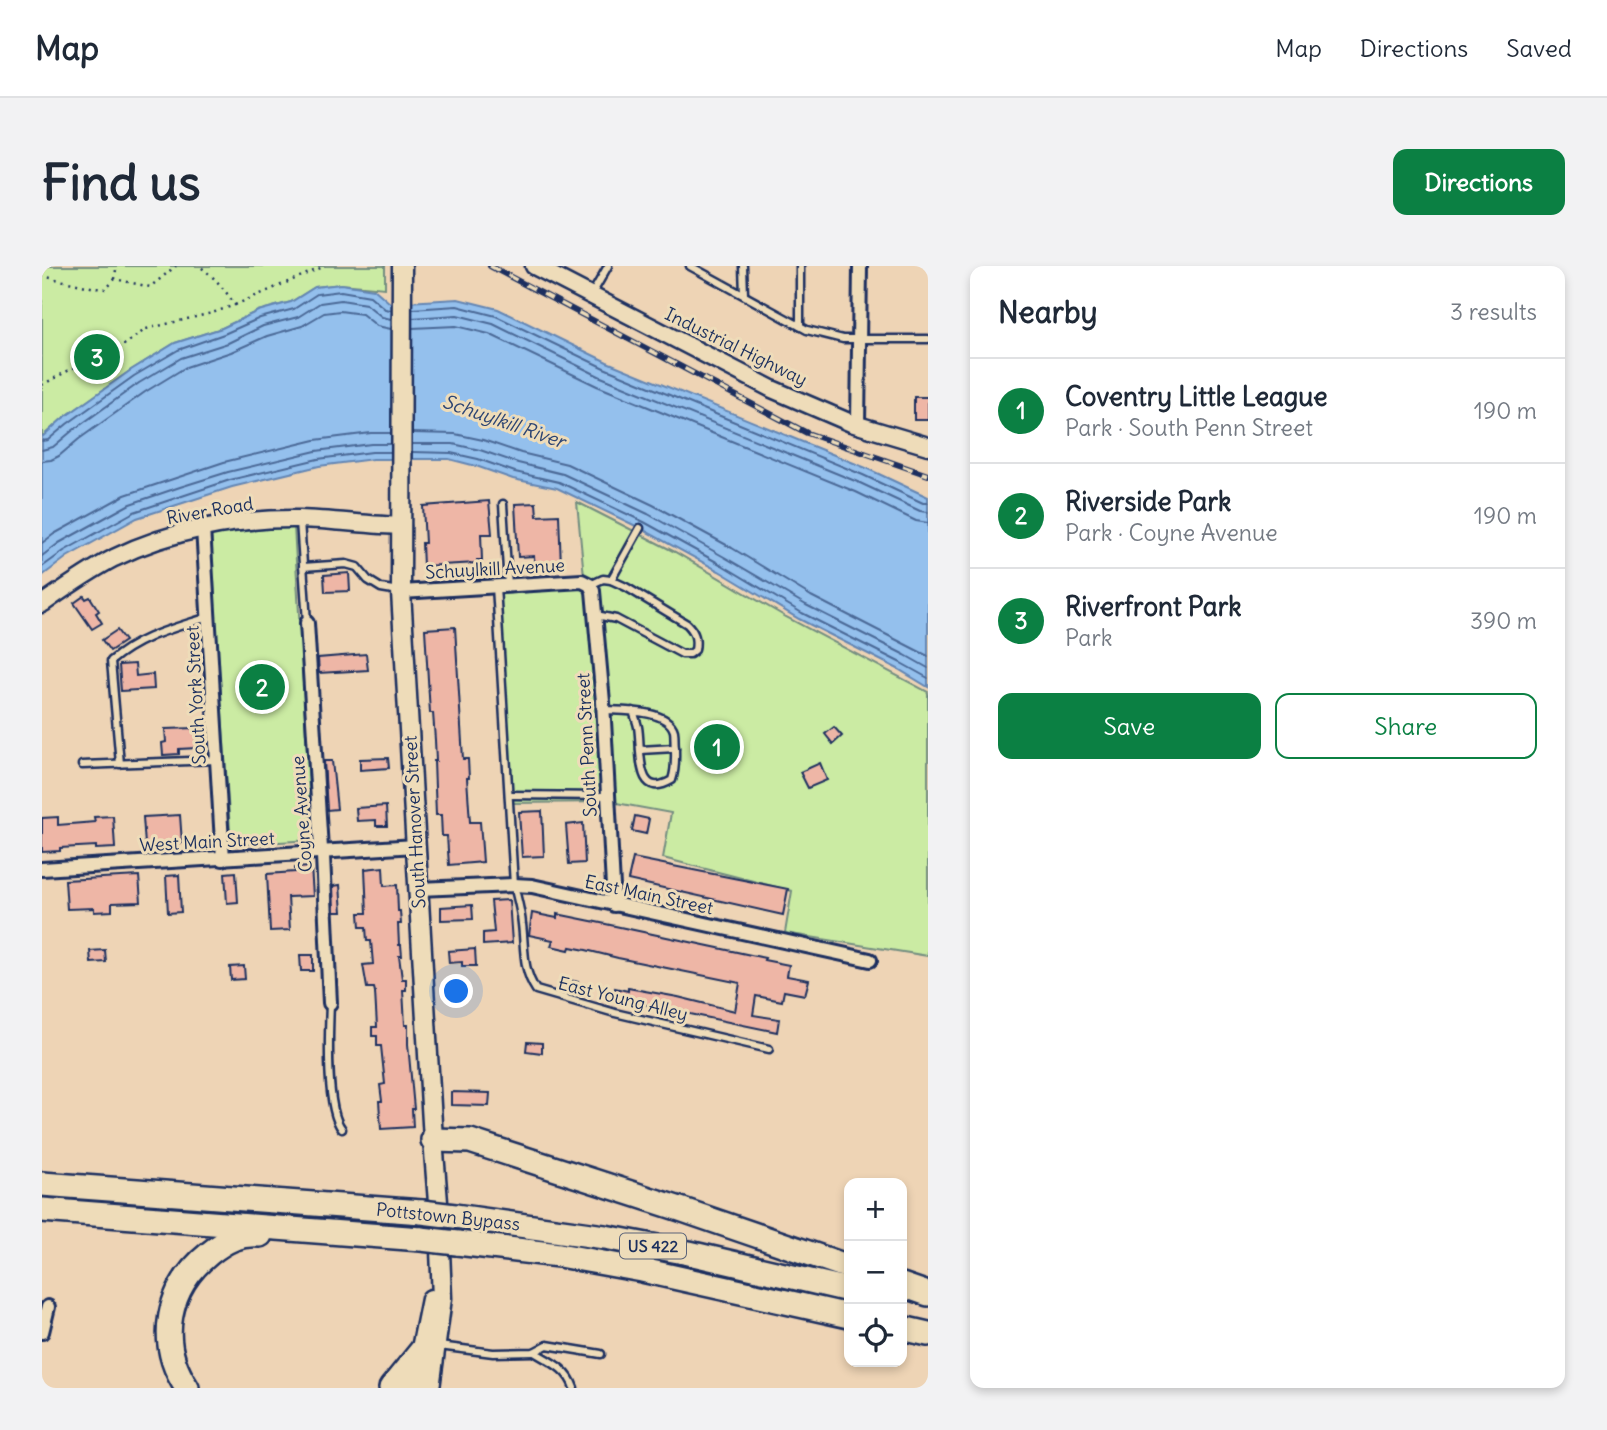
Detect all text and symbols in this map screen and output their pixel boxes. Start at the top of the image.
text: Map [35,27,99,69]
text: Map [1275,33,1322,63]
text: Directions [1360,33,1468,63]
text: Saved [1506,33,1572,63]
button: Directions [1393,149,1565,215]
text: Find us [42,152,200,213]
text: Nearby [998,293,1098,331]
text: 3 results [1450,297,1537,326]
street label: Industrial Highway [661,302,811,391]
pin: 3 [74,331,120,383]
text: Coventry Little League [1065,380,1327,413]
water label: Schuylkill River [440,389,570,454]
text: 1 [1016,396,1026,425]
text: 190 m [1474,396,1537,425]
text: Park · South Penn Street [1065,413,1313,442]
text: Riverside Park [1065,485,1231,518]
street label: River Road [165,491,256,529]
text: 2 [1015,501,1027,530]
text: 190 m [1474,501,1537,530]
text: Park · Coyne Avenue [1065,518,1278,547]
street label: Schuylkill Avenue [424,553,566,584]
text: Riverfront Park [1065,590,1242,623]
text: 3 [1014,606,1028,635]
text: 390 m [1470,606,1537,635]
text: Park [1065,623,1113,652]
street label: South York Street [180,625,211,765]
pin: 2 [239,661,285,713]
street label: South Penn Street [571,672,602,818]
button: Save [998,693,1261,759]
button: Share [1275,693,1537,759]
pin: 1 [694,721,740,773]
street label: South Hanover Street [398,735,431,909]
street label: Coyne Avenue [286,755,317,873]
street label: West Main Street [139,826,275,857]
street label: East Main Street [583,870,715,919]
street label: East Young Alley [556,971,690,1026]
your location [439,974,473,1008]
map controls [844,1178,907,1367]
button: + [844,1178,907,1241]
street label: Pottstown Bypass [375,1198,521,1236]
road number: US 422 [620,1234,686,1258]
button: − [844,1241,907,1304]
button: locate [844,1304,907,1367]

